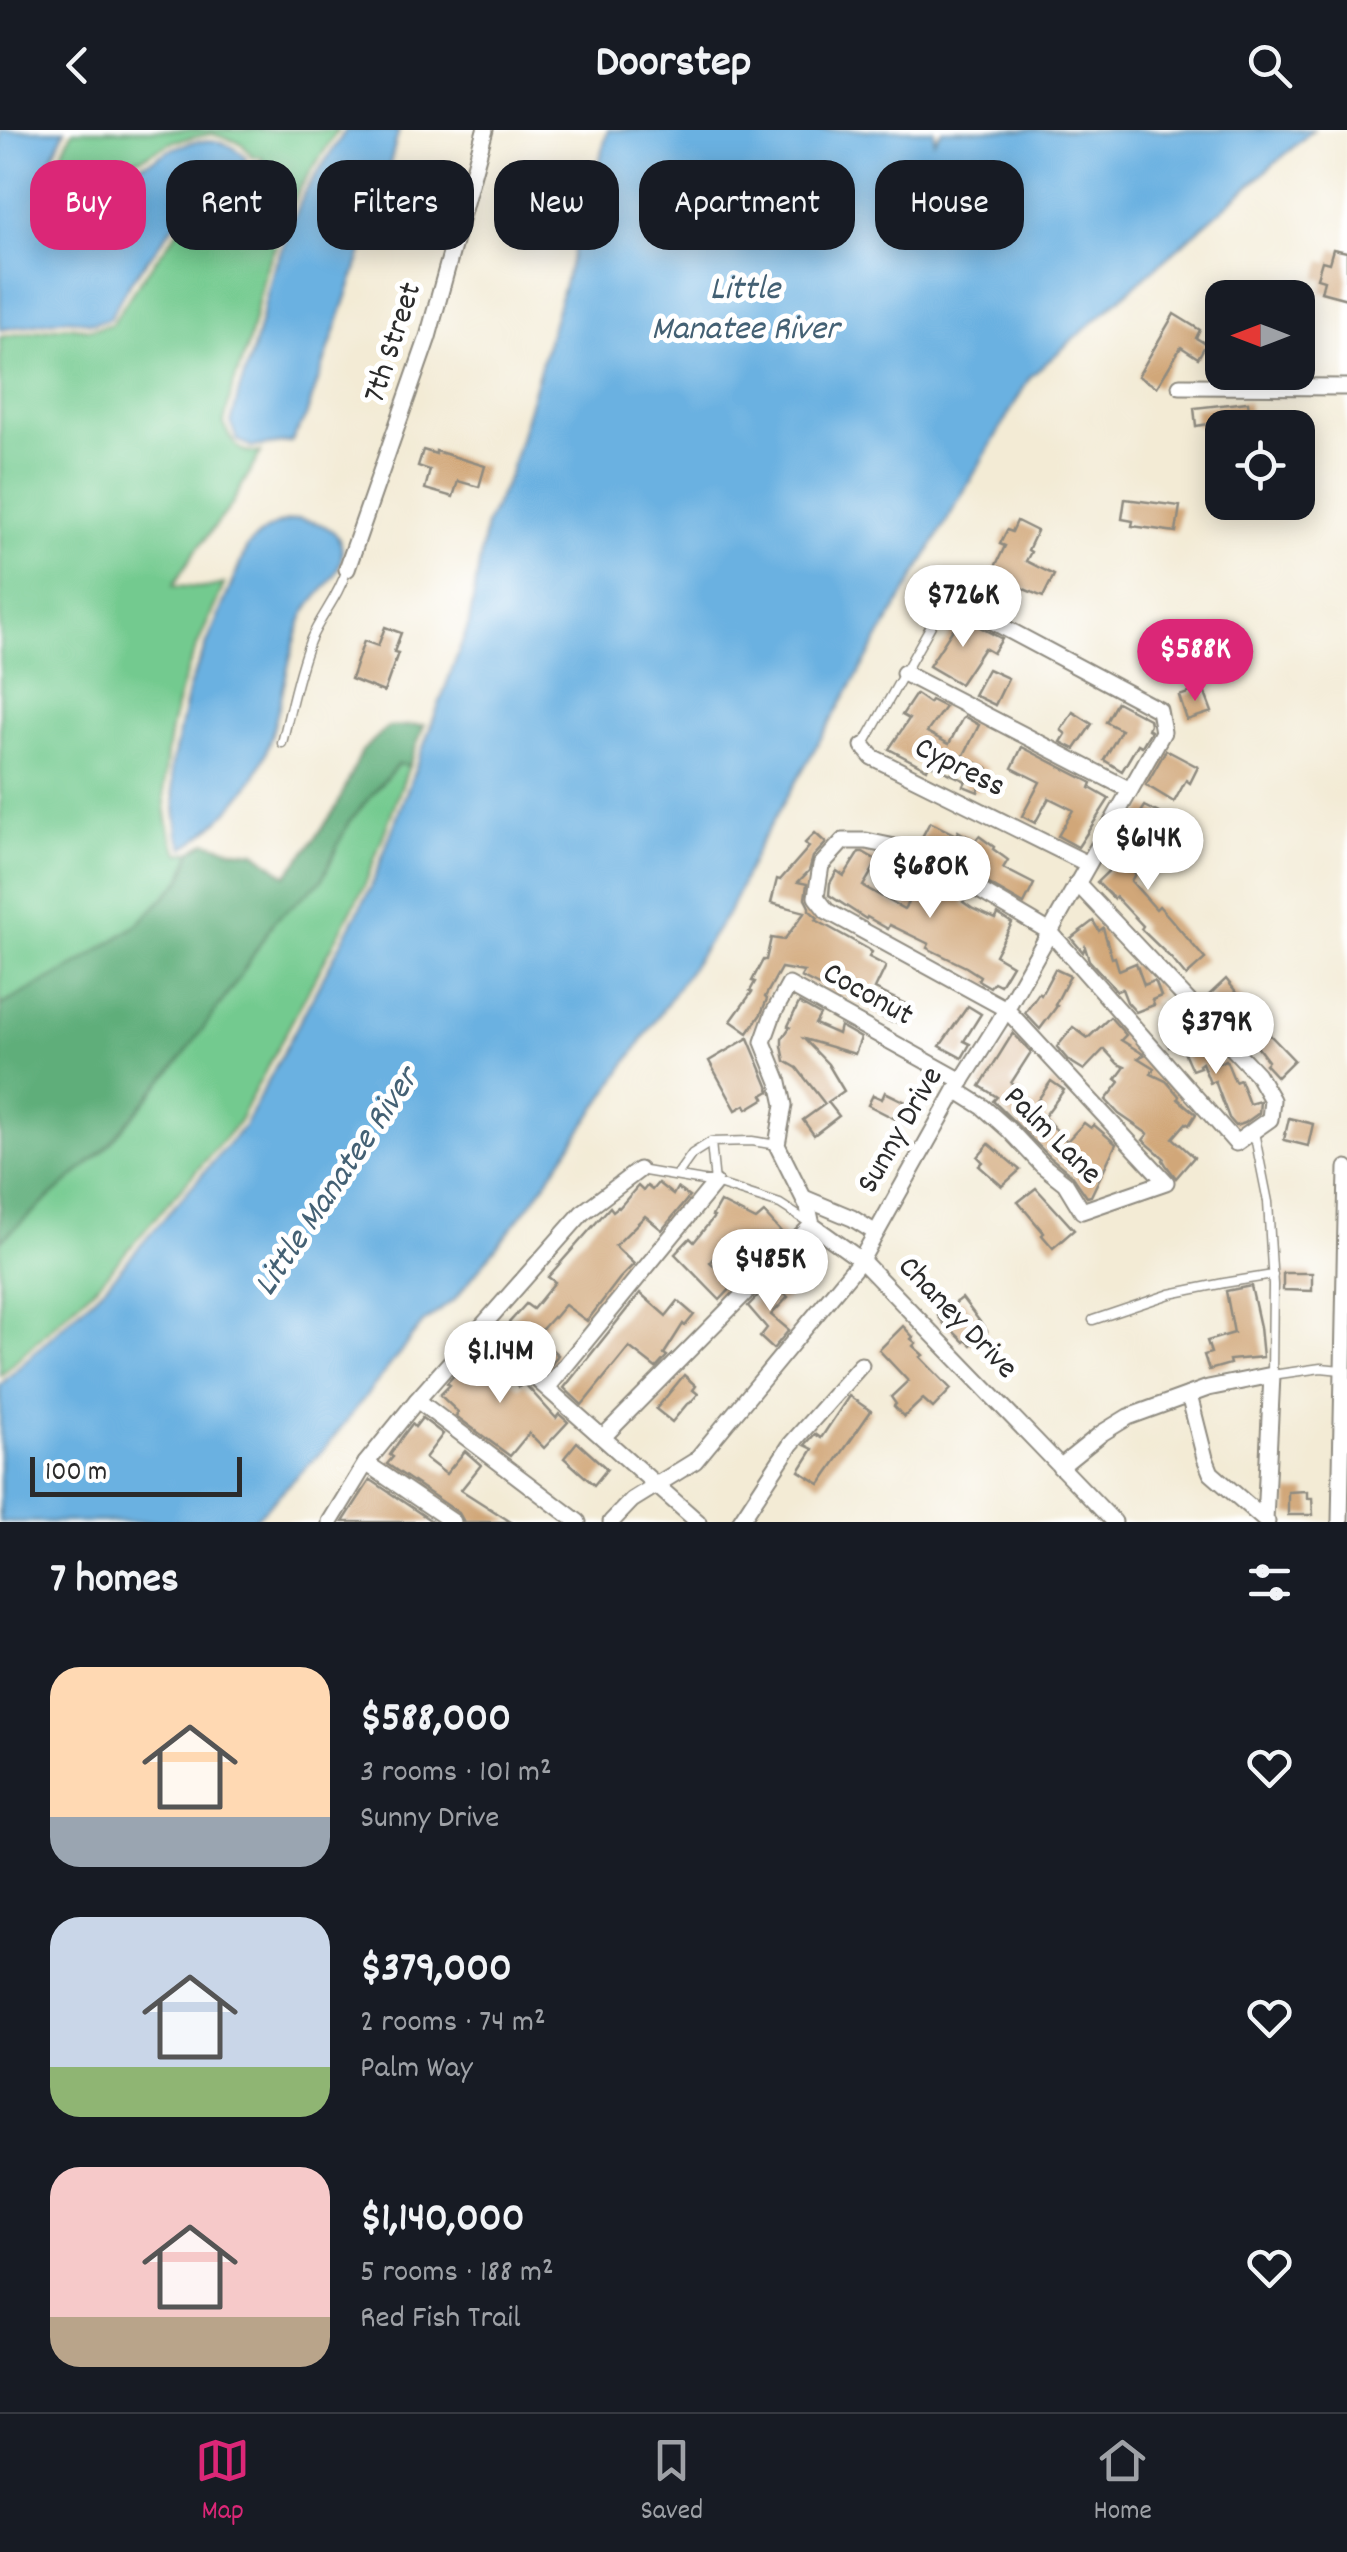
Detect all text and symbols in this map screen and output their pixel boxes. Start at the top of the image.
text: Doorstep [595,33,752,97]
icon: back [50,38,105,93]
icon: search [1242,38,1297,93]
chip: Buy [30,160,146,250]
chip: Rent [166,160,297,250]
chip: Filters [317,160,474,250]
chip: New [494,160,619,250]
chip: Apartment [639,160,855,250]
chip: House [875,160,1024,250]
water label: Little Manatee River [651,266,843,356]
street label: 7th Street [354,277,436,409]
north arrow [1205,280,1315,390]
map controls [1205,280,1315,520]
button: locate [1205,410,1315,520]
pin: $726K [893,565,1033,650]
text: $726K [927,574,999,620]
pin: $588K [1125,619,1265,704]
text: $588K [1159,628,1231,674]
street label: Cypress [906,727,1012,811]
pin: $614K [1078,808,1218,893]
text: $614K [1115,817,1181,863]
pin: $680K [860,836,1000,921]
text: $680K [892,845,968,891]
street label: Coconut [813,952,921,1040]
pin: $379K [1146,992,1286,1077]
text: $379K [1180,1001,1252,1047]
water label: Little Manatee River [243,1055,435,1307]
street label: Sunny Drive [847,1059,957,1203]
street label: Palm Lane [991,1077,1111,1197]
pin: $485K [700,1229,840,1314]
text: $485K [734,1238,806,1284]
street label: Chaney Drive [885,1247,1027,1391]
pin: $1.14M [419,1321,581,1406]
text: $1.14M [466,1330,534,1376]
scale bar [30,1452,242,1496]
text: 100 m [45,1454,107,1494]
text: 7 homes [50,1552,179,1612]
icon: filters [1242,1555,1297,1610]
text: $588,000 [360,1691,511,1751]
icon: home [130,1707,250,1827]
icon: heart [1242,1740,1297,1795]
text: 3 rooms · 101 m² [360,1751,552,1797]
text: Sunny Drive [360,1797,499,1843]
text: $379,000 [360,1941,512,2001]
icon: home [130,1957,250,2077]
icon: heart [1242,1990,1297,2045]
text: 2 rooms · 74 m² [360,2001,546,2047]
text: Palm Way [360,2047,473,2093]
text: $1,140,000 [360,2191,525,2251]
icon: home [130,2207,250,2327]
icon: heart [1242,2240,1297,2295]
text: 5 rooms · 188 m² [360,2251,554,2297]
text: Red Fish Trail [360,2297,521,2343]
tab: Map [195,2433,250,2533]
tab: Saved [641,2433,703,2533]
tab: Home [1093,2433,1152,2533]

